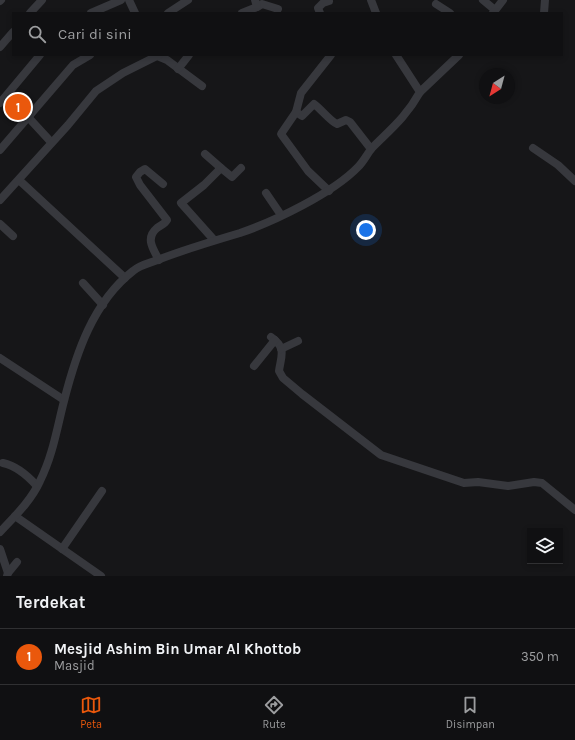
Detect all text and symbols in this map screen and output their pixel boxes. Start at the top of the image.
search box [12,12,563,56]
icon: search [26,23,48,45]
text: Cari di sini [58,25,132,43]
north arrow [479,68,515,104]
pin: 1 [5,92,31,122]
your location [356,220,376,240]
map controls [527,528,563,564]
button: layers [527,528,563,564]
text: Terdekat [16,592,85,612]
text: Mesjid Ashim Bin Umar Al Khottob [54,640,301,658]
text: 1 [27,649,31,664]
text: 350 m [521,649,559,664]
text: Masjid [54,658,95,673]
tab: Peta [80,694,102,731]
tab: Rute [262,694,286,731]
tab: Disimpan [446,694,495,731]

